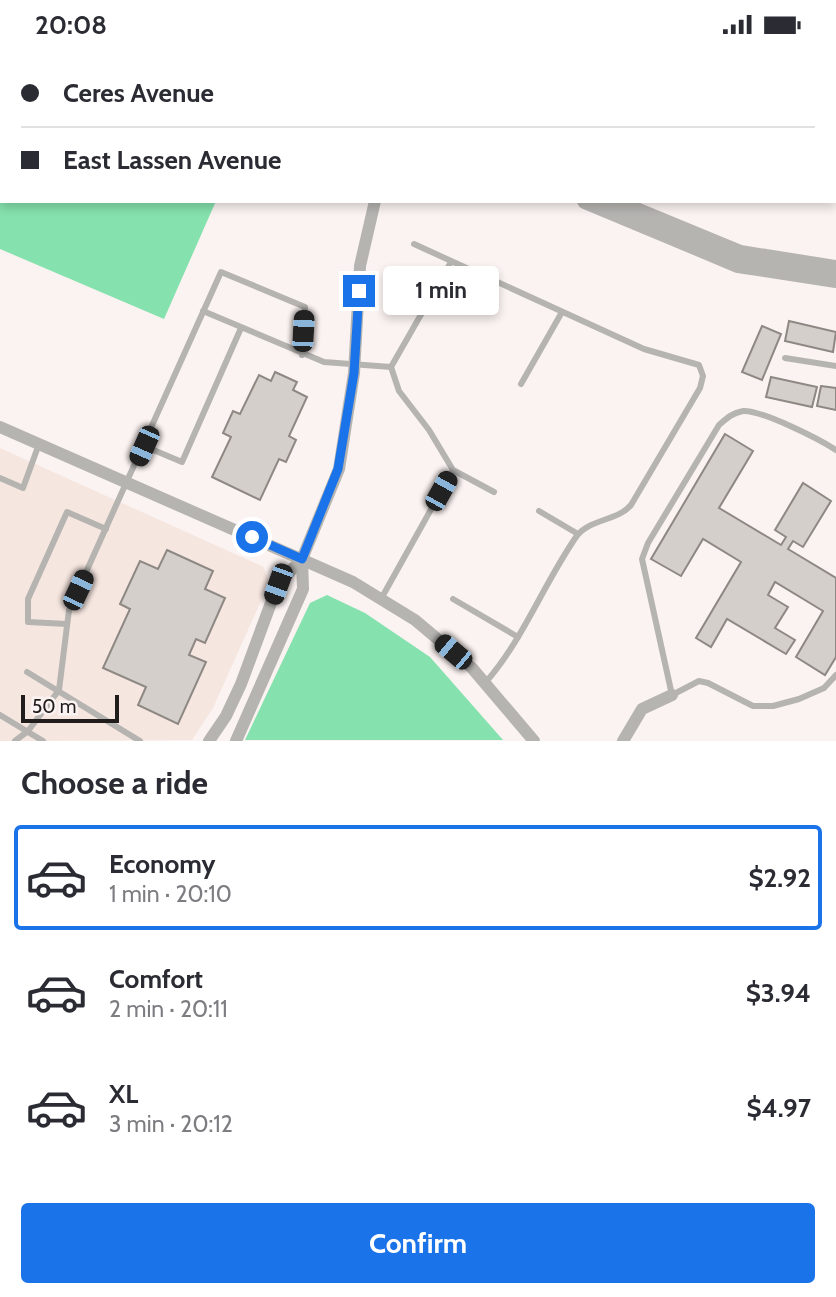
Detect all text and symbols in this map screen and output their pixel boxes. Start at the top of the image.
text: 20:08 [35,9,107,41]
text: Ceres Avenue [63,77,214,109]
text: East Lassen Avenue [63,144,281,176]
callout: 1 min [384,267,499,315]
route end [343,275,375,307]
text: 1 min [415,276,467,304]
car [292,309,315,353]
car [126,423,163,469]
car [422,468,461,514]
route start [236,521,268,553]
car [261,561,296,607]
car [60,567,97,613]
car [431,630,476,674]
scale bar [21,691,119,723]
text: 50 m [32,695,76,718]
text: Choose a ride [21,763,208,802]
icon: car [25,846,88,909]
text: Economy [109,848,215,880]
text: $2.92 [748,862,811,894]
text: 1 min · 20:10 [109,880,232,908]
icon: car [25,961,88,1024]
text: Comfort [109,963,203,995]
text: $3.94 [746,977,811,1009]
text: 2 min · 20:11 [109,995,228,1023]
icon: car [25,1076,88,1139]
text: XL [109,1078,138,1110]
text: $4.97 [747,1092,811,1124]
text: 3 min · 20:12 [109,1110,233,1138]
button: Confirm [21,1203,815,1283]

